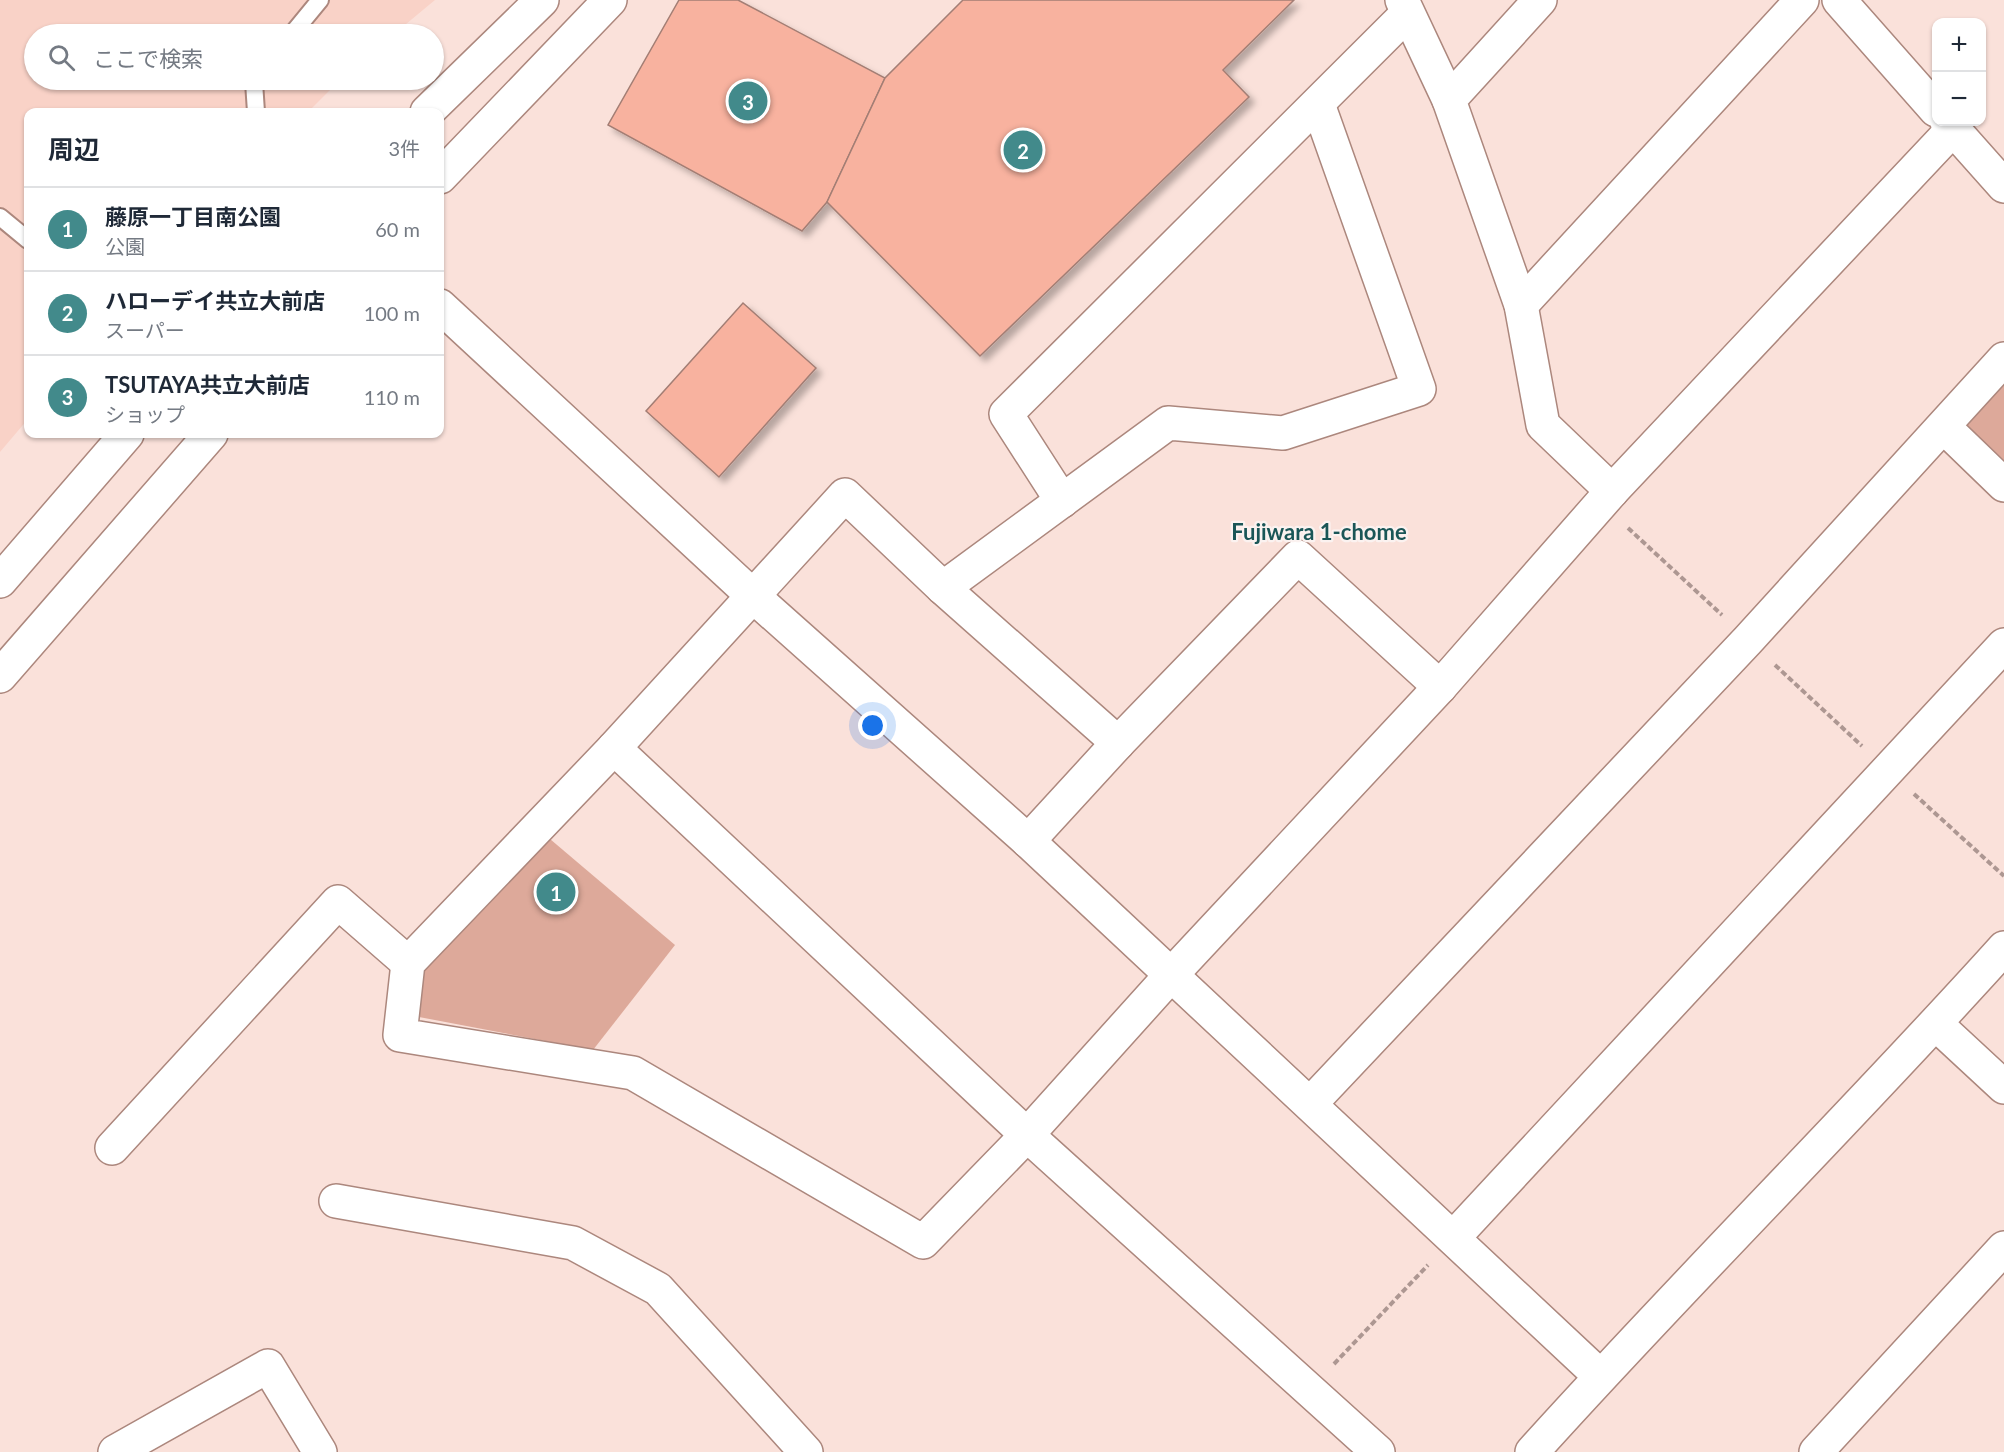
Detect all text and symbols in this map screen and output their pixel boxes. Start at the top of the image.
map controls [1932,18,1986,126]
button: + [1932,18,1986,72]
search box [24,24,444,90]
icon: search [45,41,78,74]
text: ここで検索 [93,45,203,72]
button: − [1932,72,1986,126]
pin: 3 [728,78,768,124]
pin: 2 [1004,128,1042,172]
text: 周辺 [48,133,100,165]
text: 3件 [388,136,420,160]
text: 藤原一丁目南公園 [105,203,281,230]
text: 1 [62,217,73,241]
text: 60 m [375,217,420,241]
text: 公園 [105,234,145,258]
text: ハローデイ共立大前店 [105,287,325,314]
text: 2 [62,301,73,325]
text: 100 m [364,301,420,325]
text: スーパー [105,318,185,342]
text: TSUTAYA共立大前店 [105,371,310,398]
text: 3 [62,385,73,409]
text: 110 m [364,385,420,409]
text: ショップ [105,402,185,426]
district label: Fujiwara 1-chome [1231,518,1407,545]
your location [858,711,887,740]
pin: 1 [536,870,576,914]

